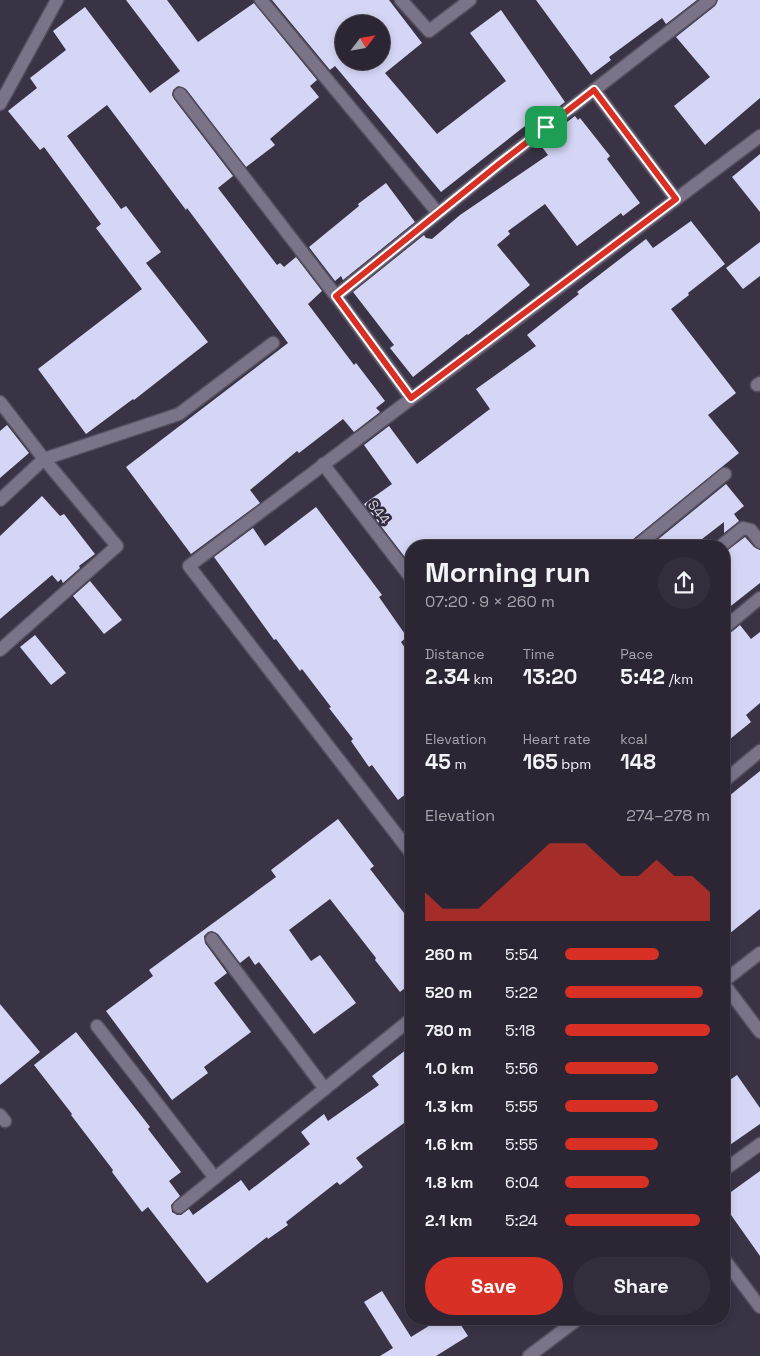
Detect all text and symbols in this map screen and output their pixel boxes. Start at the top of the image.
north arrow [335,15,390,70]
map controls [335,15,390,70]
pin [525,106,567,148]
icon: arrive [532,113,560,141]
street label: S44 [364,496,394,528]
text: Morning run [425,554,590,590]
button: share [658,557,710,609]
text: 07:20 · 9 × 260 m [425,591,555,612]
text: Distance [425,645,485,663]
text: Time [523,645,555,663]
text: Pace [620,645,653,663]
text: 2.34 [425,663,470,690]
text: 13:20 [523,663,577,690]
text: 5:42 [620,663,665,690]
text: km [470,670,493,688]
text: /km [665,670,693,688]
text: Elevation [425,730,486,748]
text: Heart rate [523,730,591,748]
text: kcal [620,730,647,748]
text: 45 [425,748,451,775]
text: 165 [523,748,558,775]
text: 148 [620,748,656,775]
text: m [451,755,467,773]
text: bpm [558,755,591,773]
text: Elevation [425,805,495,826]
text: 274–278 m [626,805,710,826]
text: 260 m [425,944,473,965]
text: 5:54 [505,944,538,965]
text: 520 m [425,982,472,1003]
text: 5:22 [505,982,538,1003]
text: 780 m [425,1020,472,1041]
text: 5:18 [505,1020,535,1041]
text: 1.0 km [425,1058,474,1079]
text: 5:56 [505,1058,538,1079]
text: 1.3 km [425,1096,473,1117]
text: 5:55 [505,1096,538,1117]
text: 1.6 km [425,1134,473,1155]
text: 5:55 [505,1134,538,1155]
text: 1.8 km [425,1172,473,1193]
text: 6:04 [505,1172,539,1193]
text: 2.1 km [425,1210,472,1231]
text: 5:24 [505,1210,538,1231]
button: Save [425,1257,563,1315]
button: Share [573,1257,710,1315]

